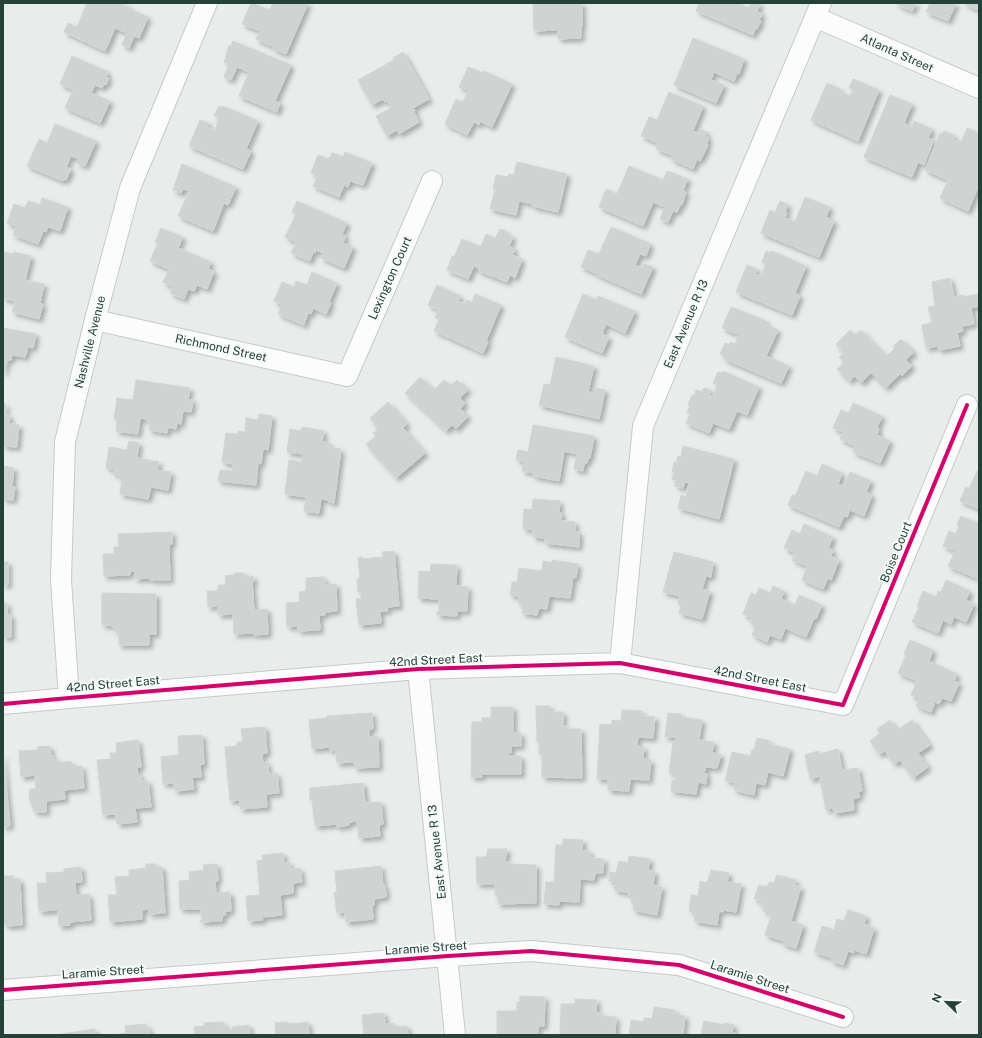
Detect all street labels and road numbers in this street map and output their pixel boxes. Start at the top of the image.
street label: Atlanta Street [858,31,936,76]
street label: Lexington Court [365,234,415,322]
street label: East Avenue R 13 [661,278,711,370]
street label: Nashville Avenue [72,294,108,390]
street label: Richmond Street [174,331,269,365]
street label: Boise Court [877,519,915,585]
street label: 42nd Street East [389,651,484,669]
street label: 42nd Street East [712,663,808,695]
street label: 42nd Street East [65,673,161,695]
street label: East Avenue R 13 [425,804,449,900]
street label: Laramie Street [384,938,468,958]
street label: Laramie Street [709,958,792,997]
street label: Laramie Street [61,962,145,982]

